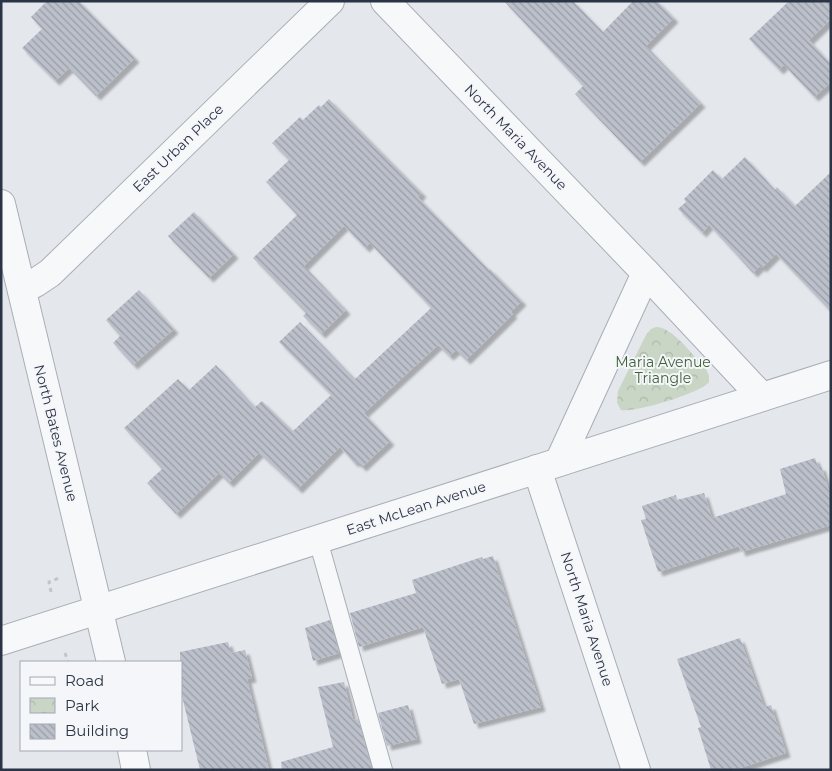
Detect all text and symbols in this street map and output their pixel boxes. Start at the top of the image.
street label: North Maria Avenue [461,80,571,194]
street label: East Urban Place [129,100,227,196]
park label: Maria Avenue Triangle [615,353,711,387]
street label: North Bates Avenue [30,363,82,503]
street label: East McLean Avenue [344,477,488,539]
street label: North Maria Avenue [557,549,617,689]
legend [20,661,182,751]
text: Road [65,671,104,690]
text: Park [65,696,99,715]
text: Building [65,721,129,740]

